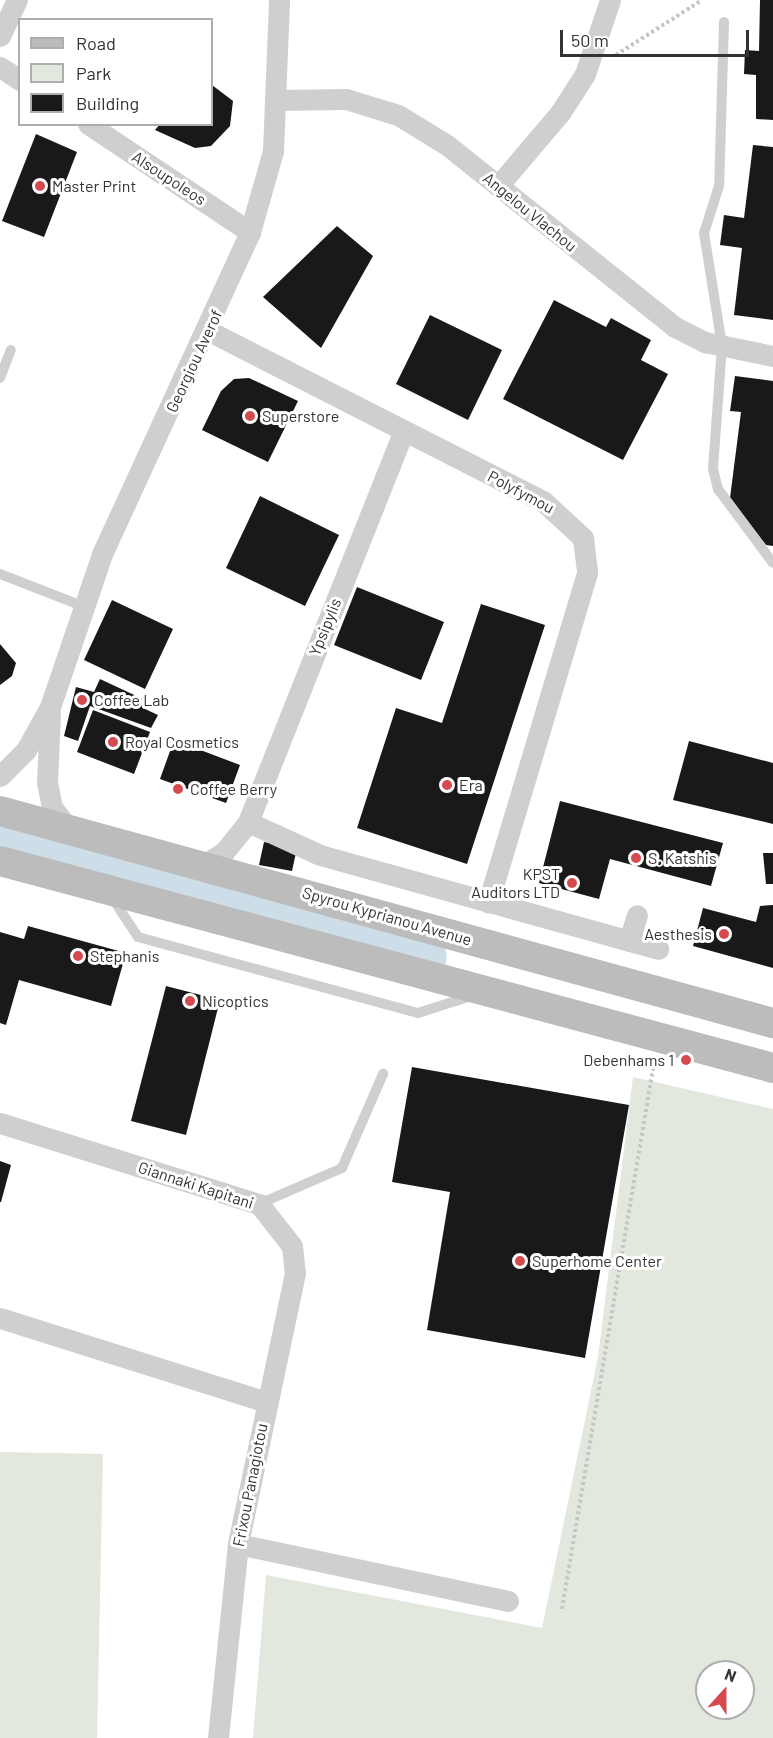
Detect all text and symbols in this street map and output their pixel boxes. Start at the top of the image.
legend [18,18,213,126]
scale bar [563,18,752,56]
text: 50 m [571,29,609,51]
text: Road [76,32,116,54]
text: Park [76,62,111,84]
text: Building [76,92,139,114]
street label: Alsoupoleos [128,147,210,209]
street label: Angelou Vlachou [479,168,581,256]
place label: Master Print [52,176,136,196]
marker: Master Print [33,179,47,193]
street label: Georgiou Averof [162,307,226,415]
place label: Superstore [262,406,339,426]
marker: Superstore [243,409,257,423]
street label: Polyfymou [485,467,557,517]
street label: Ypsipylis [305,595,345,659]
place label: Coffee Lab [94,690,169,710]
marker: Coffee Lab [75,693,89,707]
place label: Royal Cosmetics [125,732,239,752]
marker: Royal Cosmetics [106,735,120,749]
place label: Era [459,775,483,795]
marker: Era [440,778,454,792]
place label: Coffee Berry [190,779,277,799]
marker: Coffee Berry [171,782,185,796]
place label: S. Katshis [648,848,717,868]
marker: S. Katshis [629,851,643,865]
place label: KPST Auditors LTD [471,864,560,902]
marker: KPST Auditors LTD [565,876,579,890]
street label: Spyrou Kyprianou Avenue [300,883,474,949]
place label: Aesthesis [644,924,712,944]
marker: Aesthesis [717,927,731,941]
place label: Stephanis [90,946,159,966]
marker: Stephanis [71,949,85,963]
place label: Nicoptics [202,991,269,1011]
marker: Nicoptics [183,994,197,1008]
place label: Debenhams 1 [583,1050,674,1070]
marker: Debenhams 1 [679,1053,693,1067]
street label: Giannaki Kapitani [136,1157,256,1213]
place label: Superhome Center [532,1251,662,1271]
marker: Superhome Center [513,1254,527,1268]
street label: Frixou Panagiotou [229,1422,271,1548]
north arrow [695,1660,755,1720]
text: N [723,1664,739,1685]

